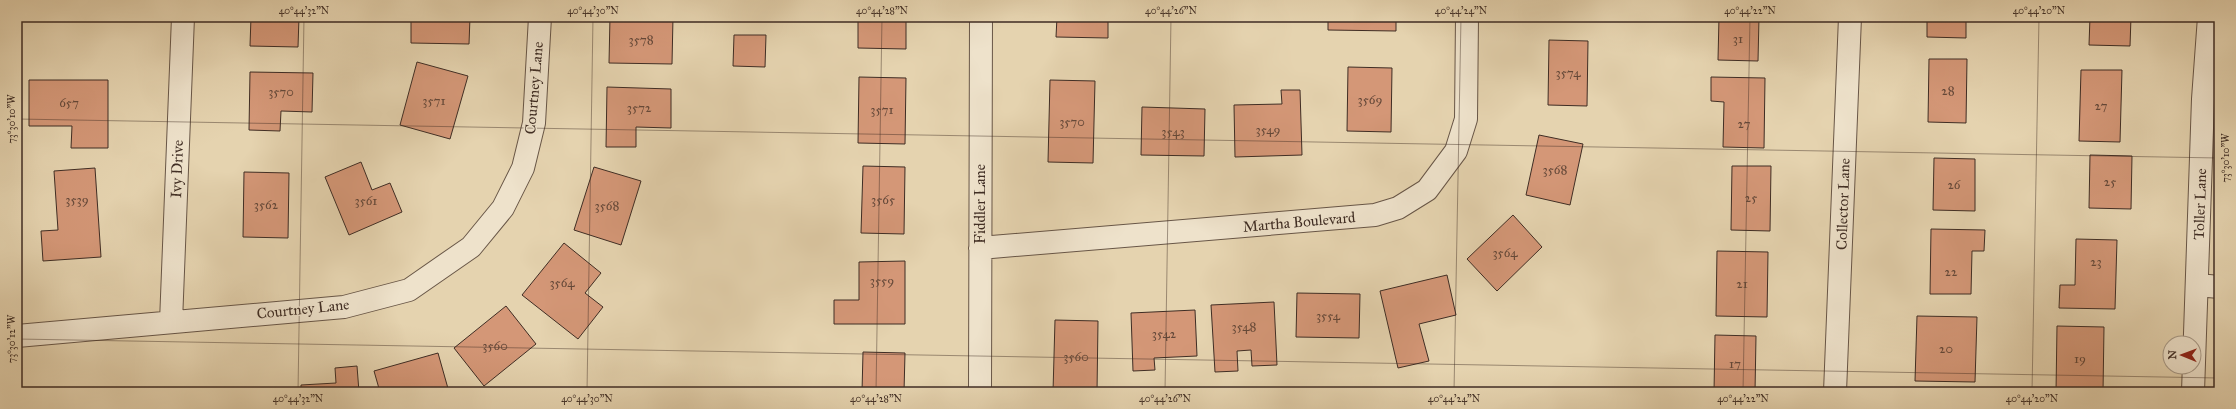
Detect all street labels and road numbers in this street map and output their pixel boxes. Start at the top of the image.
street label: Courtney Lane [521,41,547,135]
street label: Ivy Drive [167,140,187,198]
street label: Collector Lane [1832,158,1854,250]
street label: Fiddler Lane [971,164,989,244]
street label: Toller Lane [2190,168,2210,240]
street label: Martha Boulevard [1242,208,1357,236]
street label: Courtney Lane [256,295,350,323]

